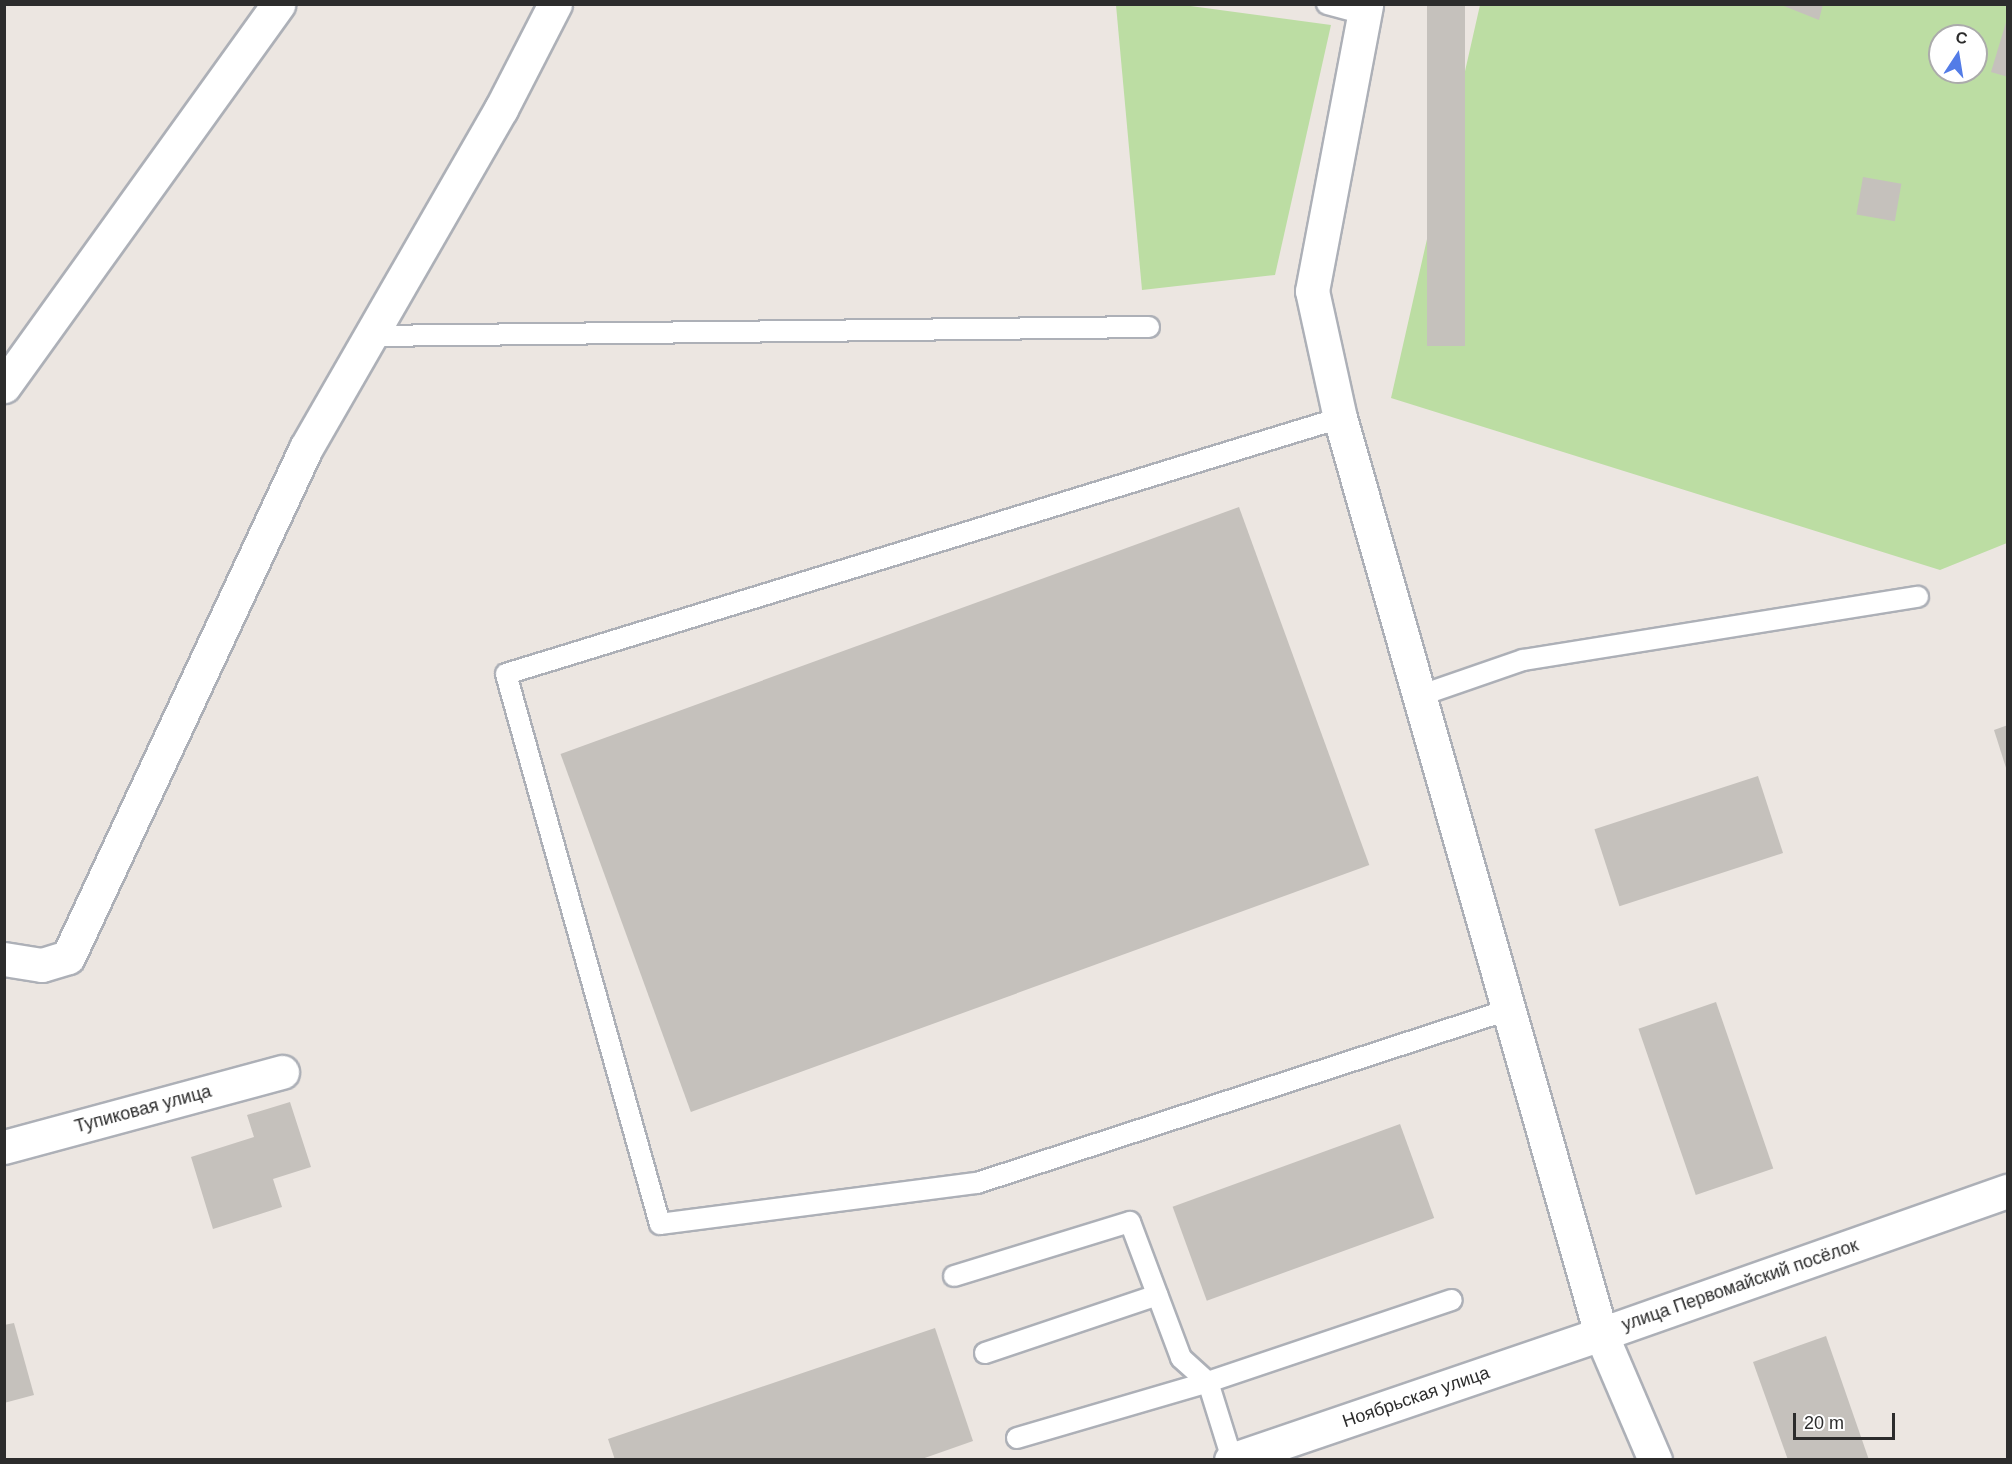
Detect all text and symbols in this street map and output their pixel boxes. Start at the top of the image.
north arrow [1928,24,1988,84]
text: С [1954,28,1969,47]
street label: Тупиковая улица [72,1080,214,1138]
street label: улица Первомайский посёлок [1619,1234,1861,1336]
street label: Ноябрьская улица [1340,1362,1492,1432]
scale bar [1796,1401,1898,1439]
text: 20 m [1804,1413,1844,1433]

